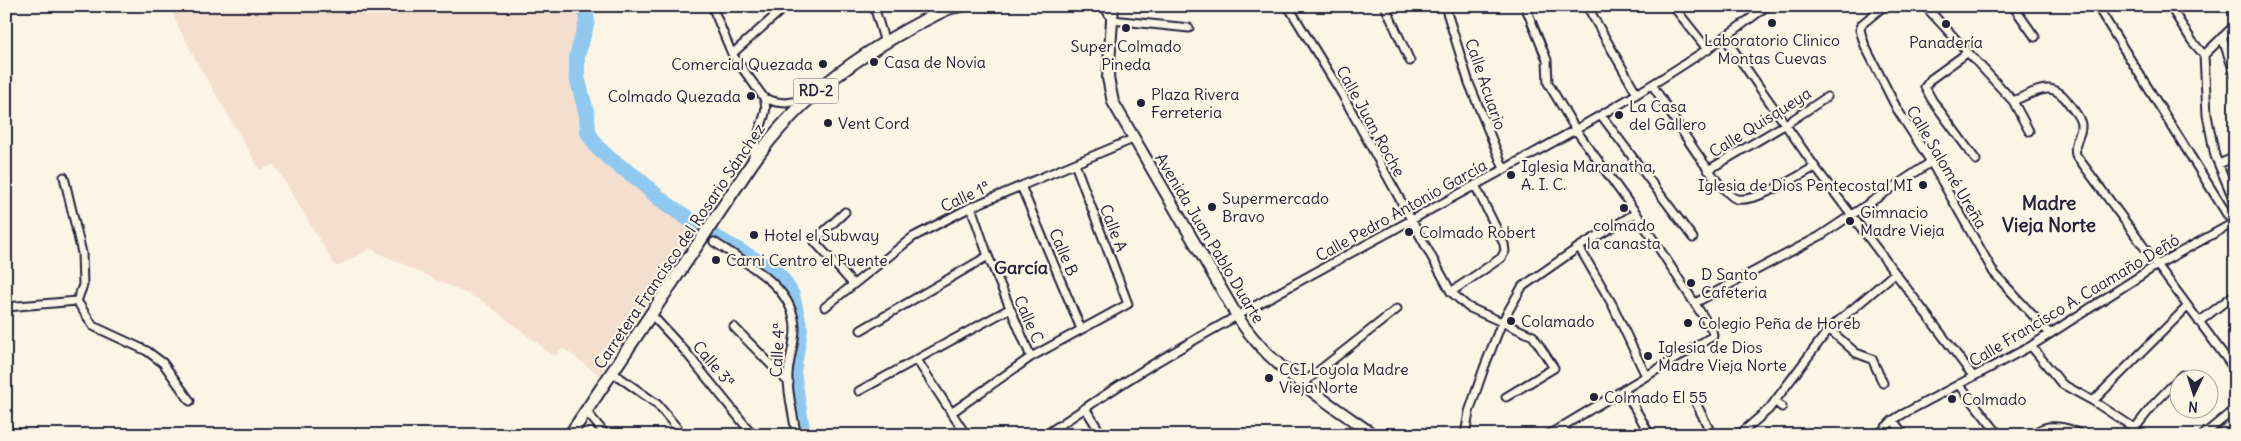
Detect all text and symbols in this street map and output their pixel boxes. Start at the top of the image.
marker: Laboratorio Clinico Montas Cuevas [1766,17,1778,29]
marker: Panadería [1940,18,1952,30]
marker: Super Colmado Pineda [1120,22,1132,34]
place label: Laboratorio Clinico Montas Cuevas [1704,30,1840,68]
place label: Panadería [1909,32,1983,52]
place label: Super Colmado Pineda [1071,36,1181,74]
street label: Calle Acuario [1461,36,1511,132]
place label: Casa de Novia [884,52,986,72]
place label: Comercial Quezada [671,54,813,74]
marker: Casa de Novia [868,56,880,68]
marker: Comercial Quezada [817,58,829,70]
street label: Calle Juan Roche [1332,62,1410,180]
road number: RD-2 [794,78,838,104]
street label: Calle Quisqueya [1705,83,1815,161]
place label: Plaza Rivera Ferreteria [1151,84,1239,122]
place label: Colmado Quezada [608,86,741,106]
marker: Colmado Quezada [745,90,757,102]
place label: La Casa del Gallero [1629,96,1706,134]
marker: Plaza Rivera Ferreteria [1135,97,1147,109]
street label: Calle Salomé Ureña [1902,102,1992,232]
marker: La Casa del Gallero [1613,109,1625,121]
place label: Vent Cord [838,113,909,133]
marker: Vent Cord [822,117,834,129]
street label: Carretera Francisco del Rosario Sánchez [589,119,769,372]
street label: Avenida Juan Pablo Duarte [1151,149,1269,327]
street label: Calle Pedro Antonio García [1312,155,1490,265]
place label: Iglesia Maranatha, A. I. C. [1521,156,1656,194]
marker: Iglesia Maranatha, A. I. C. [1505,169,1517,181]
place label: Iglesia de Dios Pentecostal MI [1698,175,1913,195]
street label: Calle 1ª [937,176,993,216]
marker: Iglesia de Dios Pentecostal MI [1917,179,1929,191]
place label: Supermercado Bravo [1222,188,1329,226]
district label: Madre Vieja Norte [2002,191,2096,237]
street label: Calle A [1096,201,1132,255]
marker: Supermercado Bravo [1206,201,1218,213]
marker: colmado la canasta [1618,202,1630,214]
place label: Gimnacio Madre Vieja [1860,202,1945,240]
place label: colmado la canasta [1587,215,1661,253]
marker: Gimnacio Madre Vieja [1844,215,1856,227]
place label: Colmado Robert [1419,222,1536,242]
place label: Hotel el Subway [764,225,879,245]
street label: Calle B [1045,225,1083,279]
marker: Colmado Robert [1403,226,1415,238]
marker: Hotel el Subway [748,229,760,241]
street label: Calle Francisco A. Caamaño Deñó [1965,229,2183,371]
place label: Carni Centro el Puente [726,250,888,270]
marker: Carni Centro el Puente [710,254,722,266]
district label: García [994,256,1048,279]
place label: D Santo Cafeteria [1701,264,1767,302]
marker: D Santo Cafeteria [1685,277,1697,289]
street label: Calle C [1010,292,1048,346]
place label: Colamado [1521,311,1595,331]
place label: Colegio Peña de Horeb [1698,313,1861,333]
marker: Colamado [1505,315,1517,327]
marker: Colegio Peña de Horeb [1682,317,1694,329]
street label: Calle 4ª [766,322,788,378]
street label: Calle 3ª [689,337,739,391]
place label: Iglesia de Dios Madre Vieja Norte [1658,337,1787,375]
marker: Iglesia de Dios Madre Vieja Norte [1642,350,1654,362]
place label: CCI Loyola Madre Vieja Norte [1279,359,1409,397]
north arrow [2168,368,2218,418]
marker: CCI Loyola Madre Vieja Norte [1263,372,1275,384]
place label: Colmado El 55 [1604,387,1707,407]
place label: Colmado [1962,389,2026,409]
marker: Colmado El 55 [1588,391,1600,403]
marker: Colmado [1946,393,1958,405]
text: N [2188,398,2199,416]

